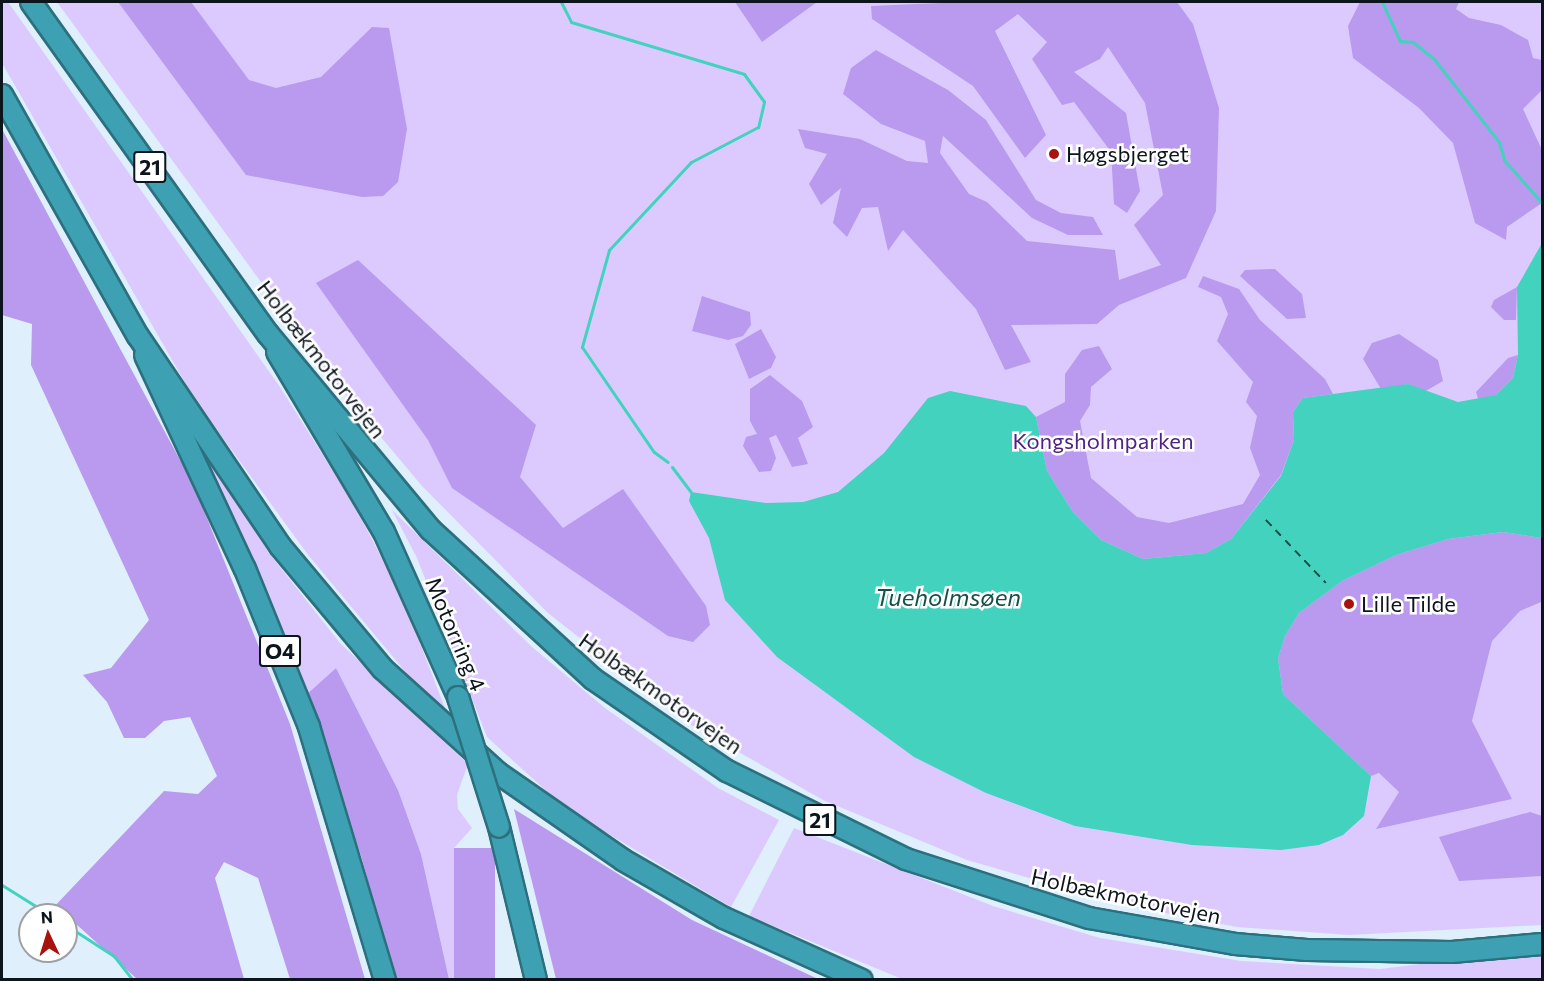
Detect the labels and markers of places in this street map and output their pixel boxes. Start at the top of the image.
place label: Høgsbjerget [1066,141,1189,167]
marker: Høgsbjerget [1047,147,1061,161]
place label: Lille Tilde [1361,591,1456,617]
marker: Lille Tilde [1342,597,1356,611]

